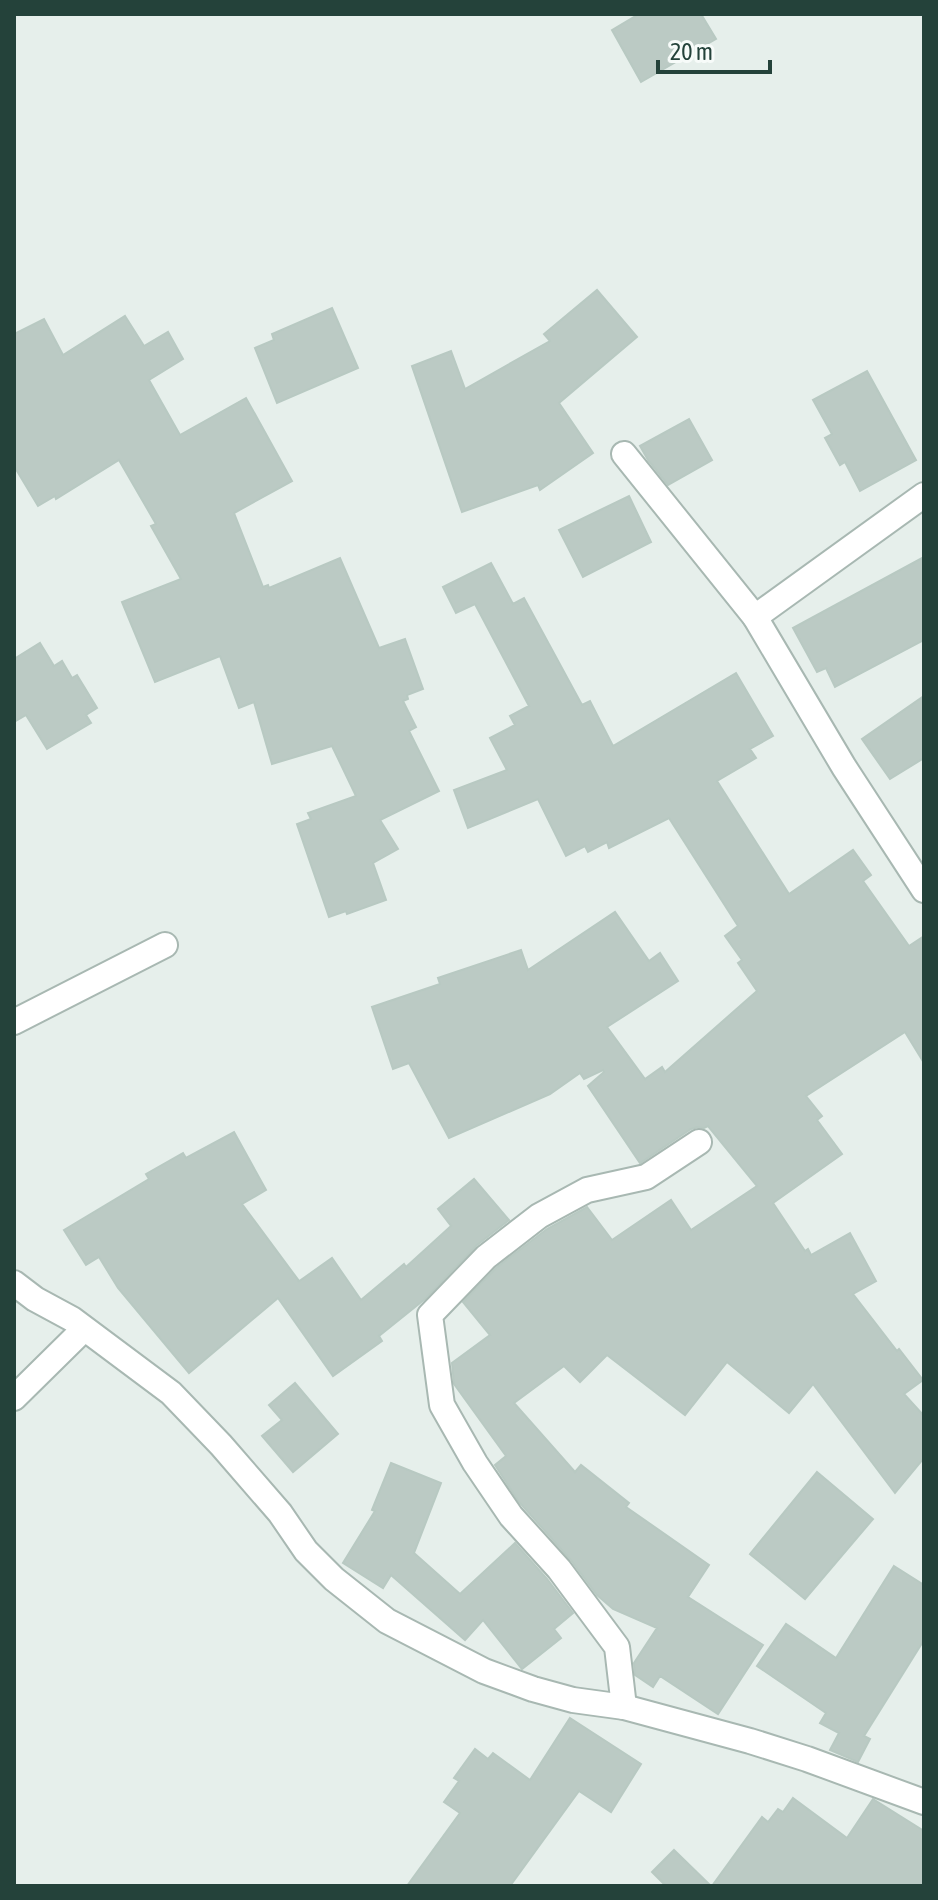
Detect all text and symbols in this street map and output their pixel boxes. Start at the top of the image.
scale bar [658,24,770,74]
text: 20 m [670,38,713,65]

